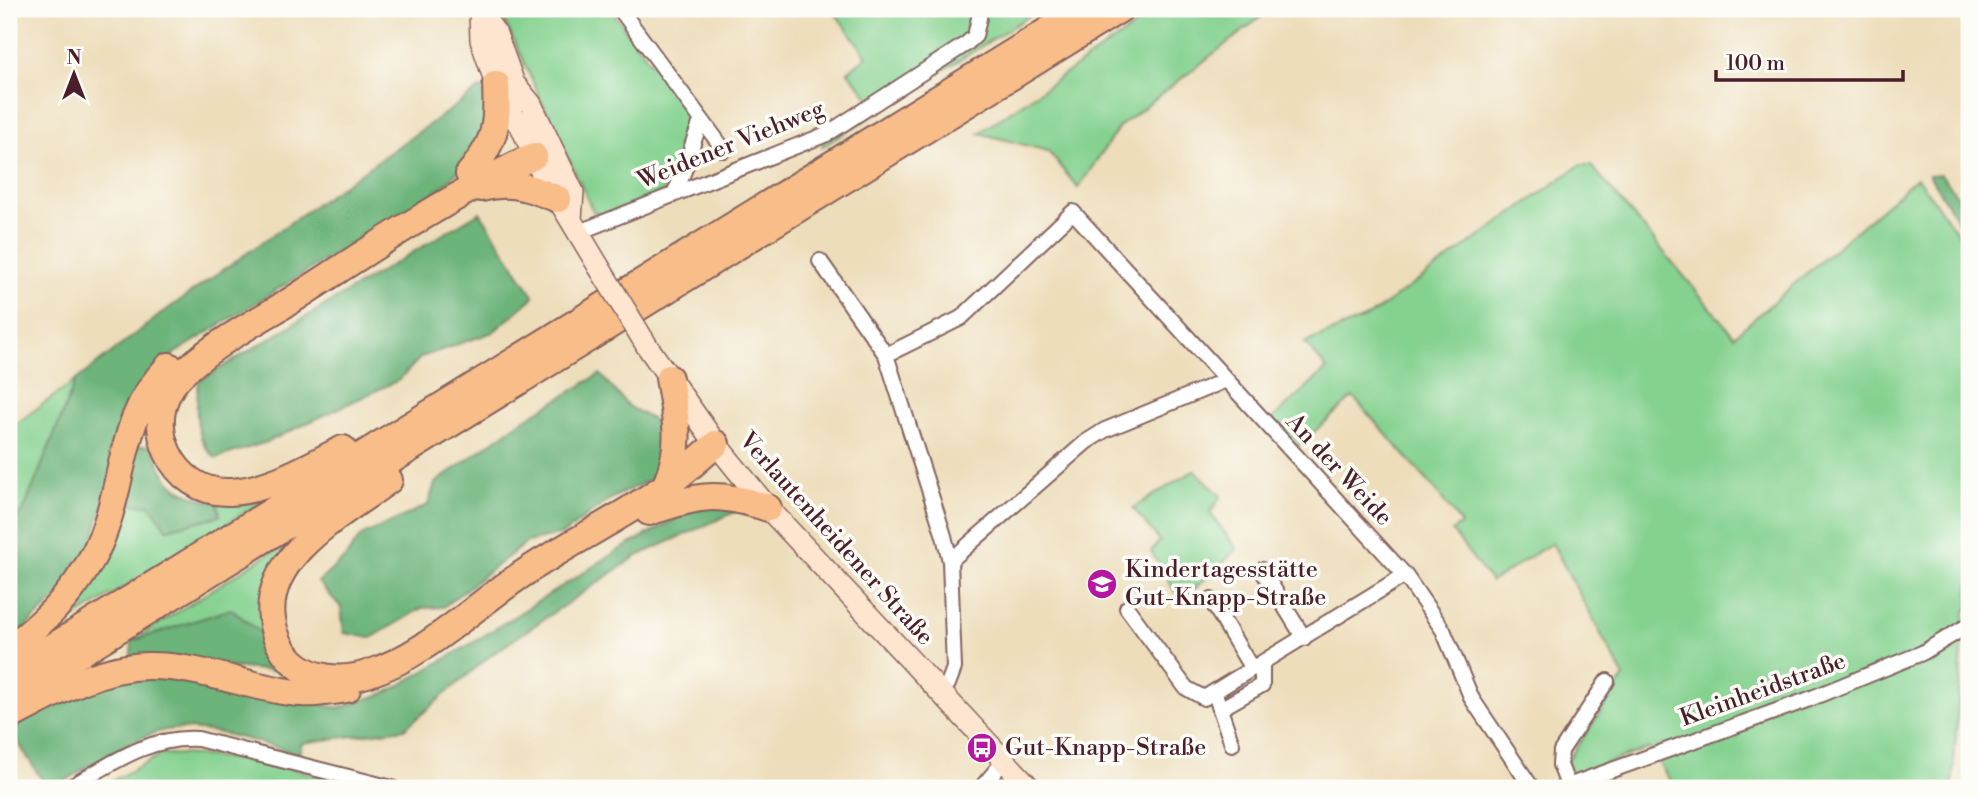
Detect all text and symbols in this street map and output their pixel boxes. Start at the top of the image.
north arrow [38,38,108,108]
scale bar [1716,38,1903,82]
text: N [66,46,82,70]
text: 100 m [1726,51,1785,77]
street label: Weidener Viehweg [632,94,829,197]
street label: An der Weide [1279,407,1399,532]
street label: Verlautenheidener Straße [732,425,940,652]
place label: Kindertagesstätte Gut-Knapp-Straße [1125,555,1326,613]
school or university icon: Kindertagesstätte Gut-Knapp-Straße [1085,567,1119,601]
street label: Kleinheidstraße [1676,646,1850,734]
bus stop icon: Gut-Knapp-Straße [965,731,999,765]
place label: Gut-Knapp-Straße [1005,733,1206,763]

